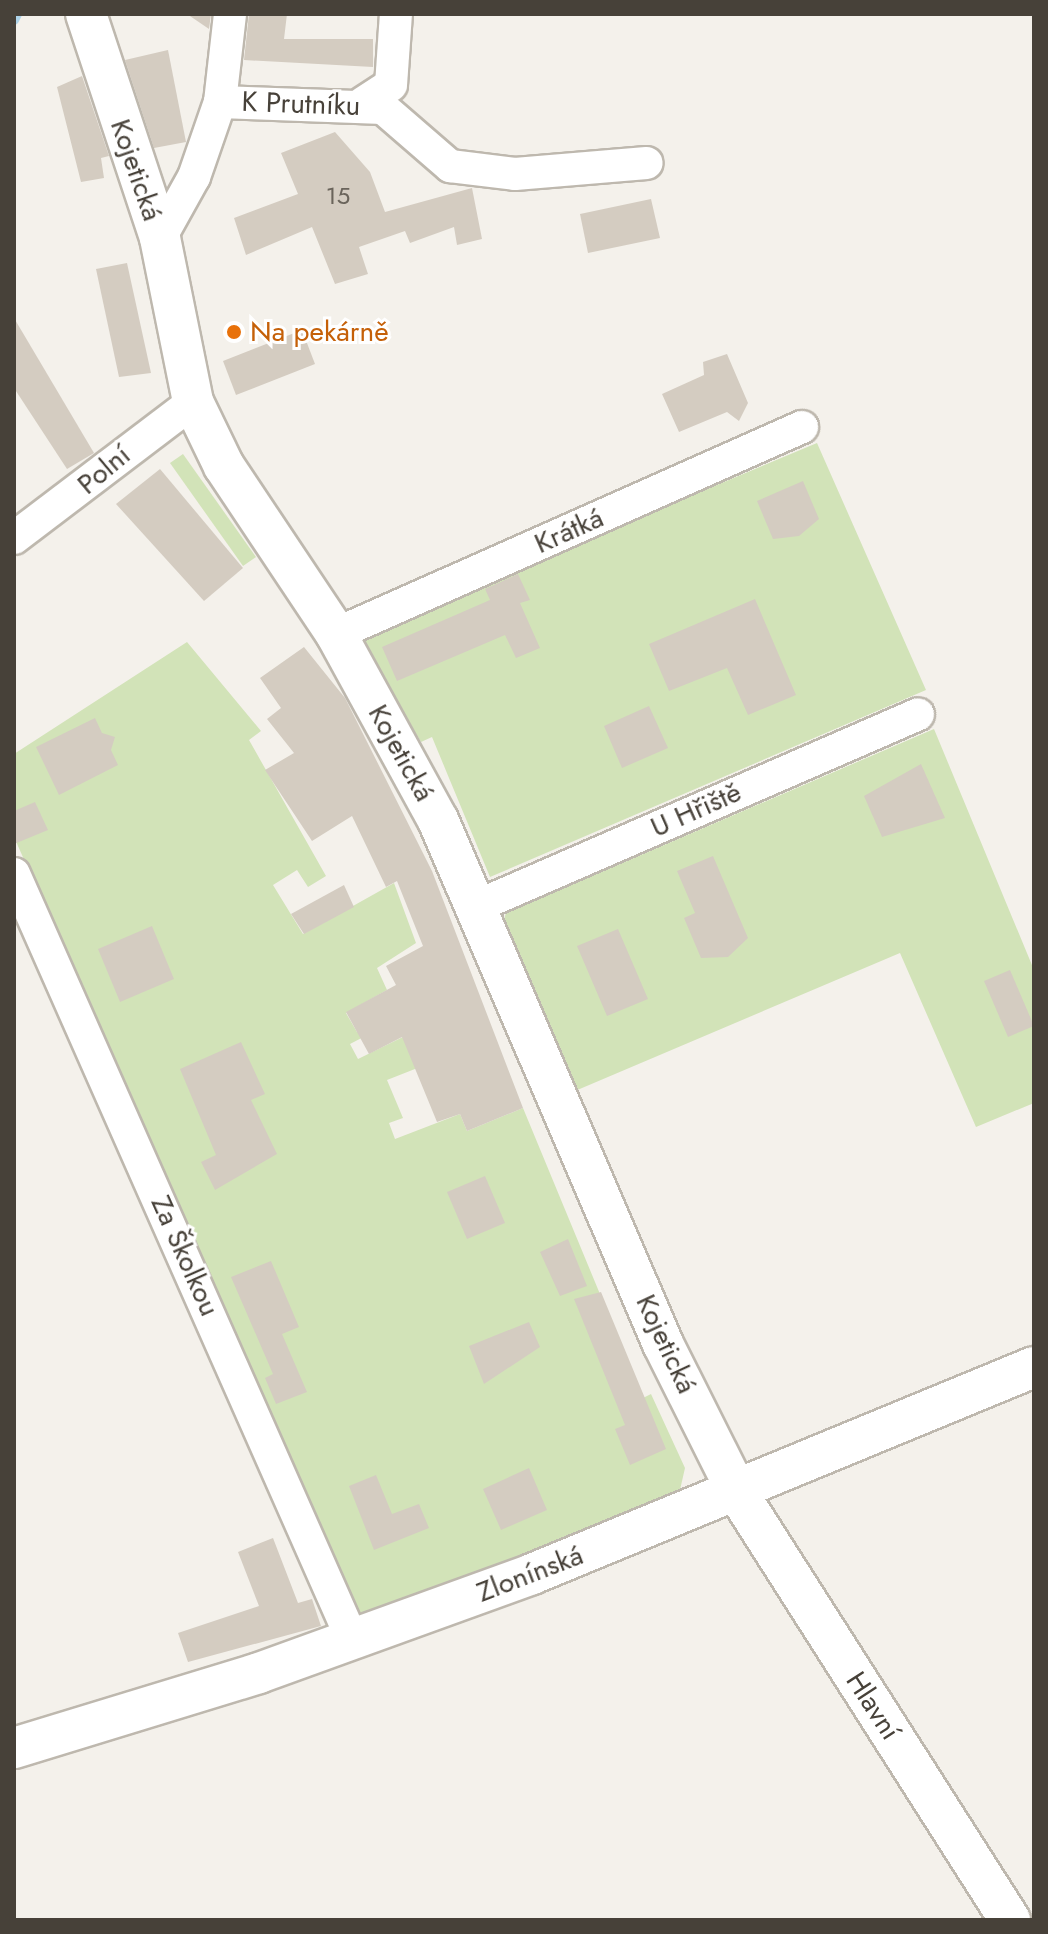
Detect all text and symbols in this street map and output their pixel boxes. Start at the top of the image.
street label: K Prutníku [241,85,361,123]
street label: Kojetická [103,115,169,225]
house number: 15 [326,182,350,210]
place label: Na pekárně [250,315,389,349]
marker: Na pekárně [225,323,243,341]
street label: Polní [71,438,137,502]
street label: Krátká [529,501,609,561]
street label: Kojetická [361,699,441,807]
street label: U Hřiště [646,775,746,845]
street label: Za Školkou [144,1191,226,1321]
street label: Kojetická [629,1289,703,1399]
street label: Zlonínská [472,1538,588,1610]
street label: Hlavní [839,1666,907,1746]

